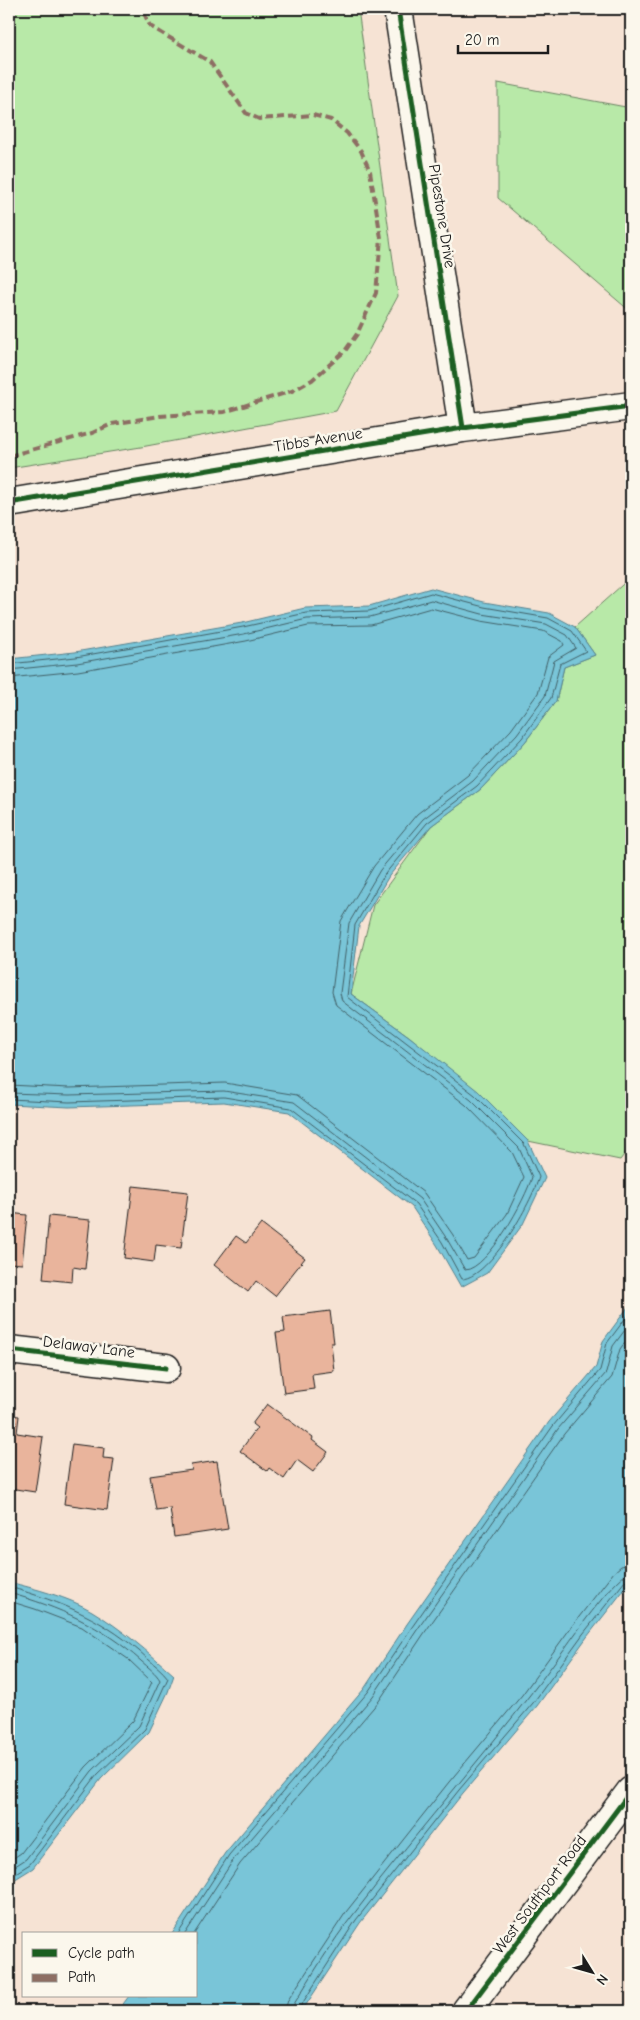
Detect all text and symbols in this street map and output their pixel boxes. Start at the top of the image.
scale bar [458,22,548,54]
text: 20 m [465,31,499,49]
street label: Pipestone Drive [425,163,459,269]
street label: Tibbs Avenue [272,424,364,456]
street label: Delaway Lane [42,1332,136,1362]
street label: West Southport Road [489,1832,590,1957]
legend [22,1932,198,1998]
text: Cycle path [68,1944,135,1962]
north arrow [568,1948,618,1998]
text: Path [68,1968,96,1986]
text: N [592,1971,612,1988]

